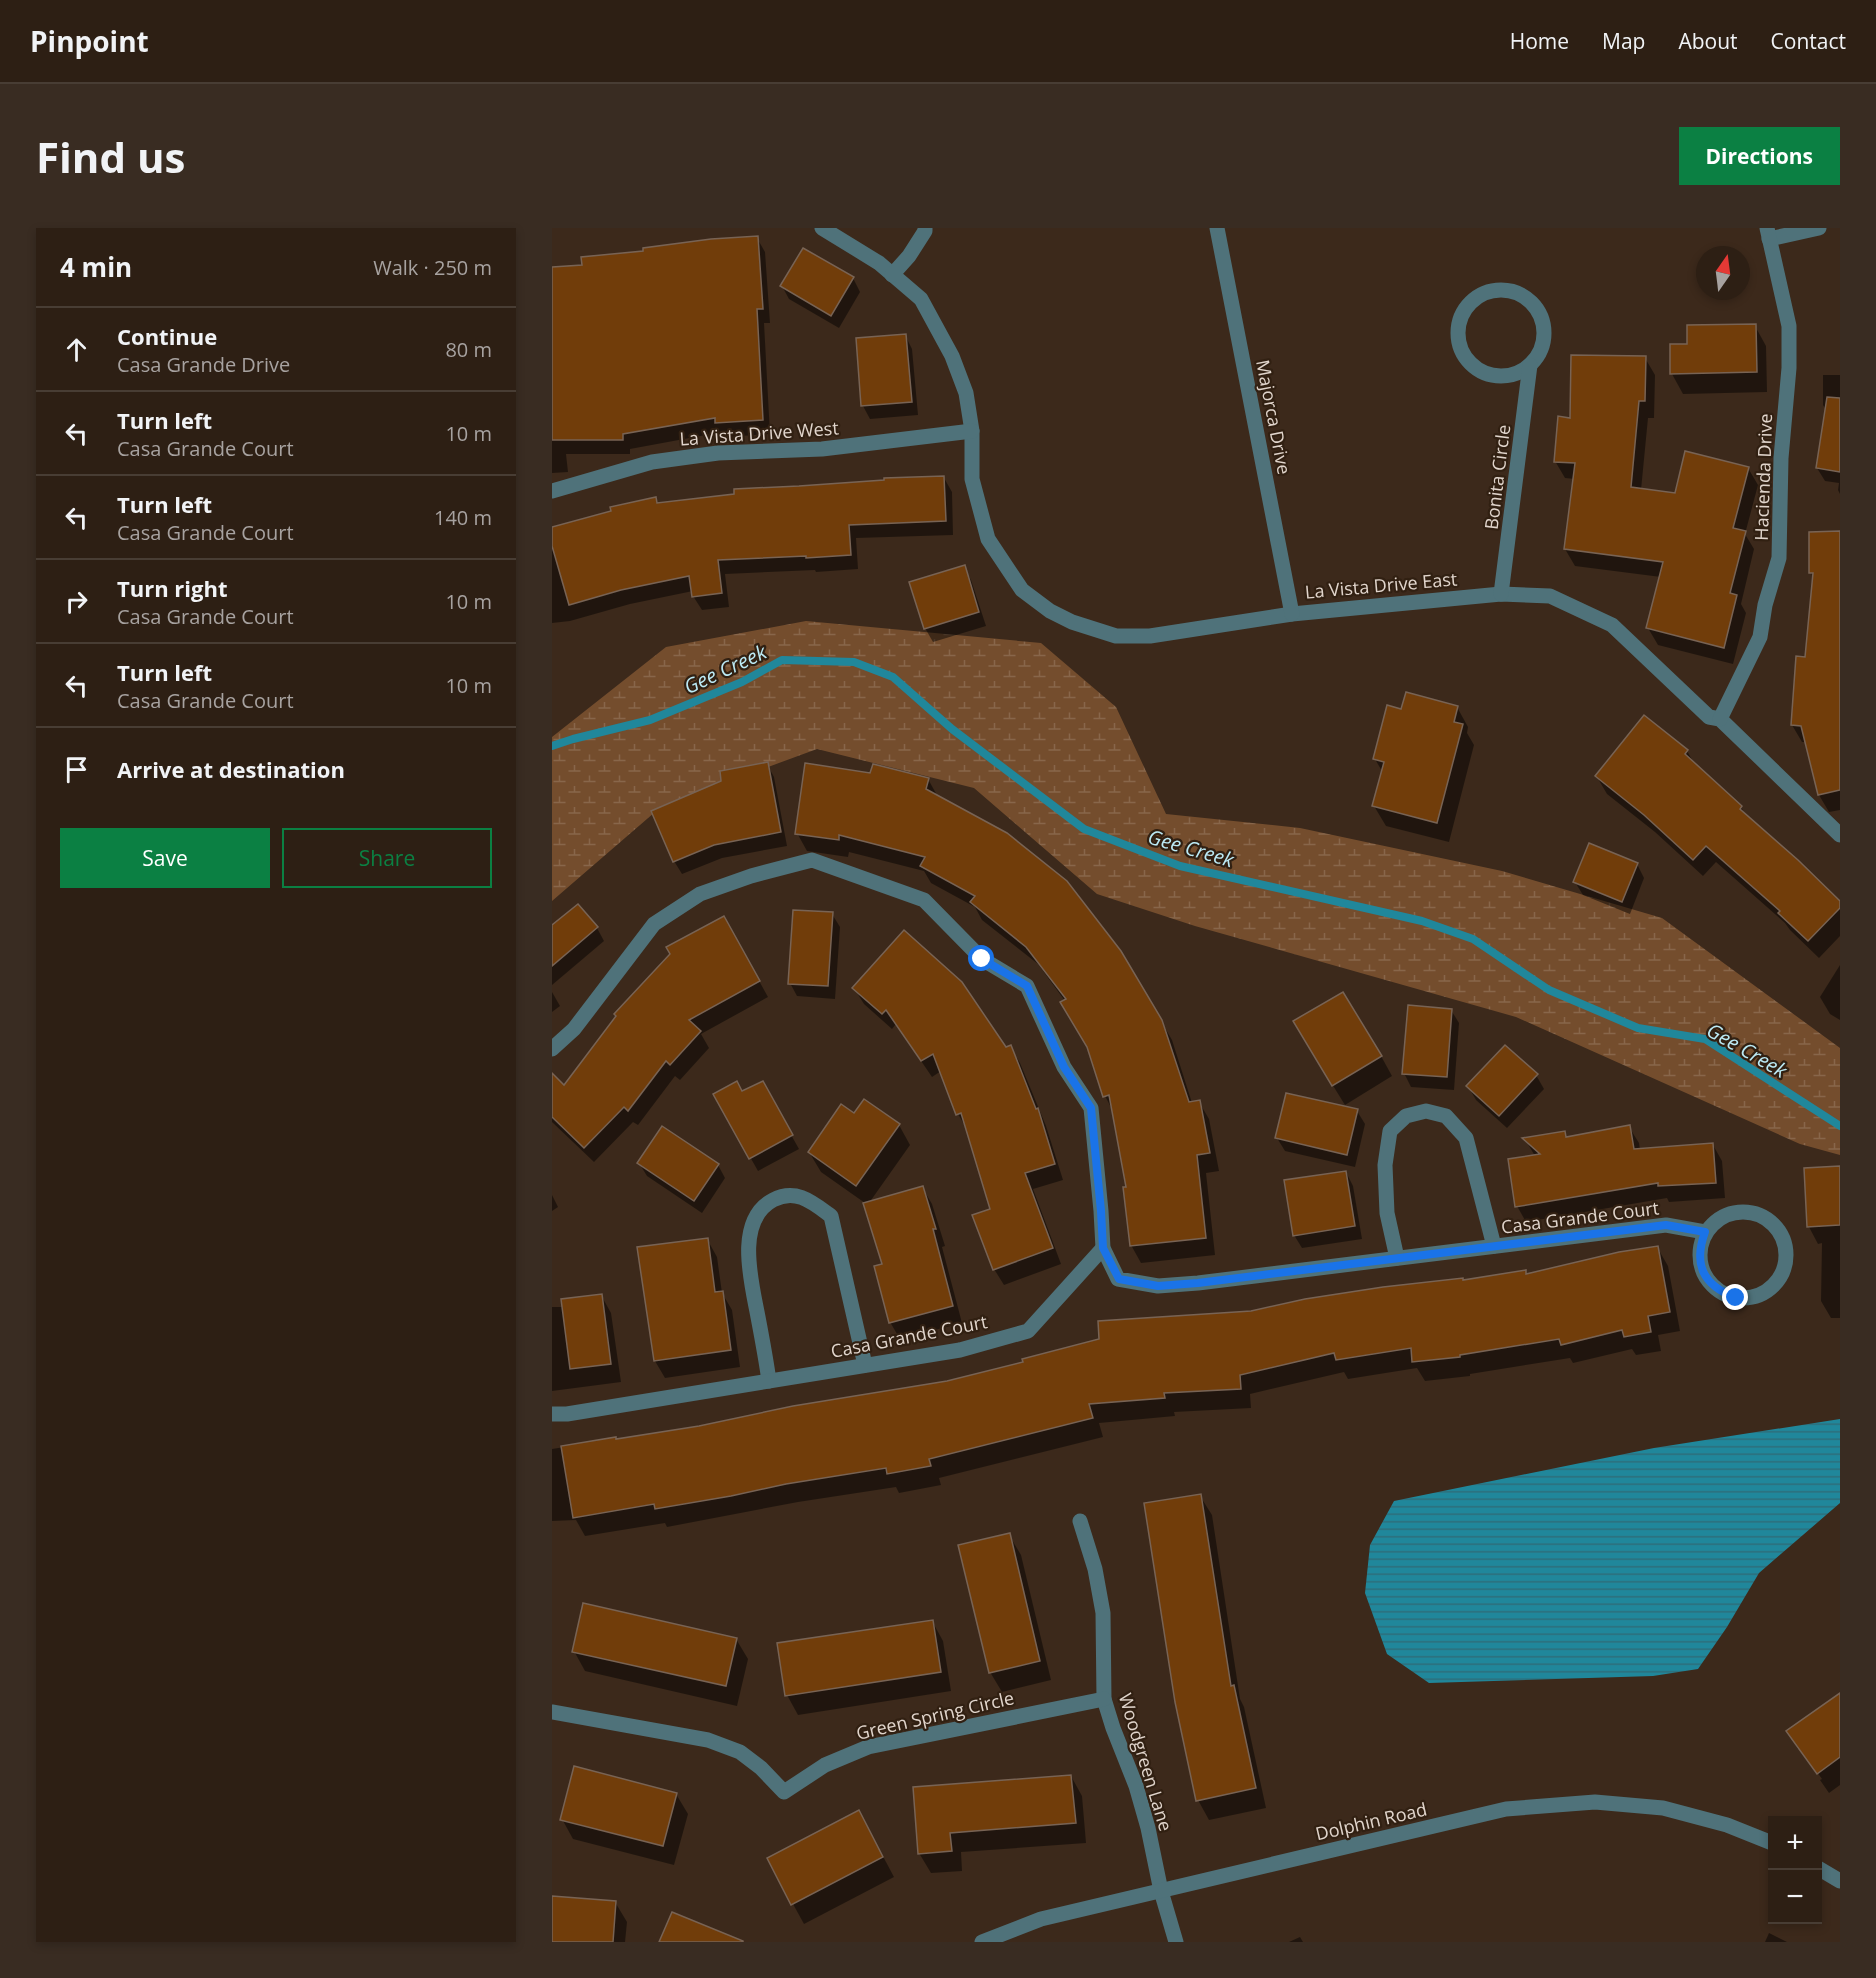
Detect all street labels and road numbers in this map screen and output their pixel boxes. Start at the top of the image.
street label: Majorca Drive [1251,358,1297,476]
street label: Hacienda Drive [1749,413,1777,541]
street label: La Vista Drive West [679,415,839,451]
street label: Bonita Circle [1479,423,1515,531]
street label: La Vista Drive East [1304,566,1458,604]
street label: Casa Grande Court [1500,1195,1660,1239]
street label: Casa Grande Court [829,1309,989,1363]
street label: Green Spring Circle [854,1685,1016,1745]
street label: Woodgreen Lane [1114,1690,1178,1834]
street label: Dolphin Road [1313,1797,1429,1845]

